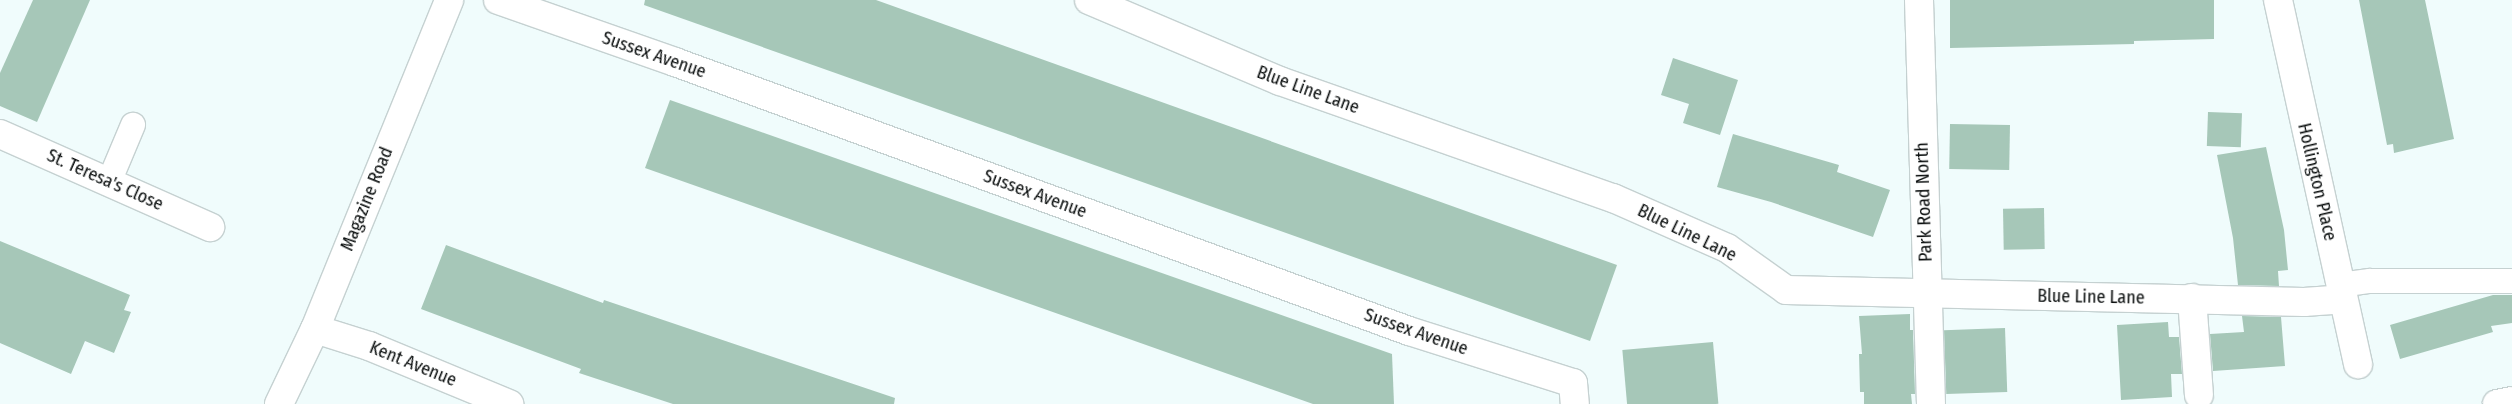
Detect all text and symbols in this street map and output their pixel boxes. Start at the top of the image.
street label: Sussex Avenue [599,27,709,83]
street label: Blue Line Lane [1254,62,1362,118]
street label: Hollington Place [2293,121,2341,243]
street label: Park Road North [1911,142,1937,262]
street label: Magazine Road [336,144,398,254]
street label: St. Teresa's Close [43,145,167,215]
street label: Sussex Avenue [980,165,1090,223]
street label: Blue Line Lane [1634,200,1740,266]
street label: Blue Line Lane [2037,285,2145,309]
street label: Sussex Avenue [1361,304,1471,360]
street label: Kent Avenue [366,337,460,391]

